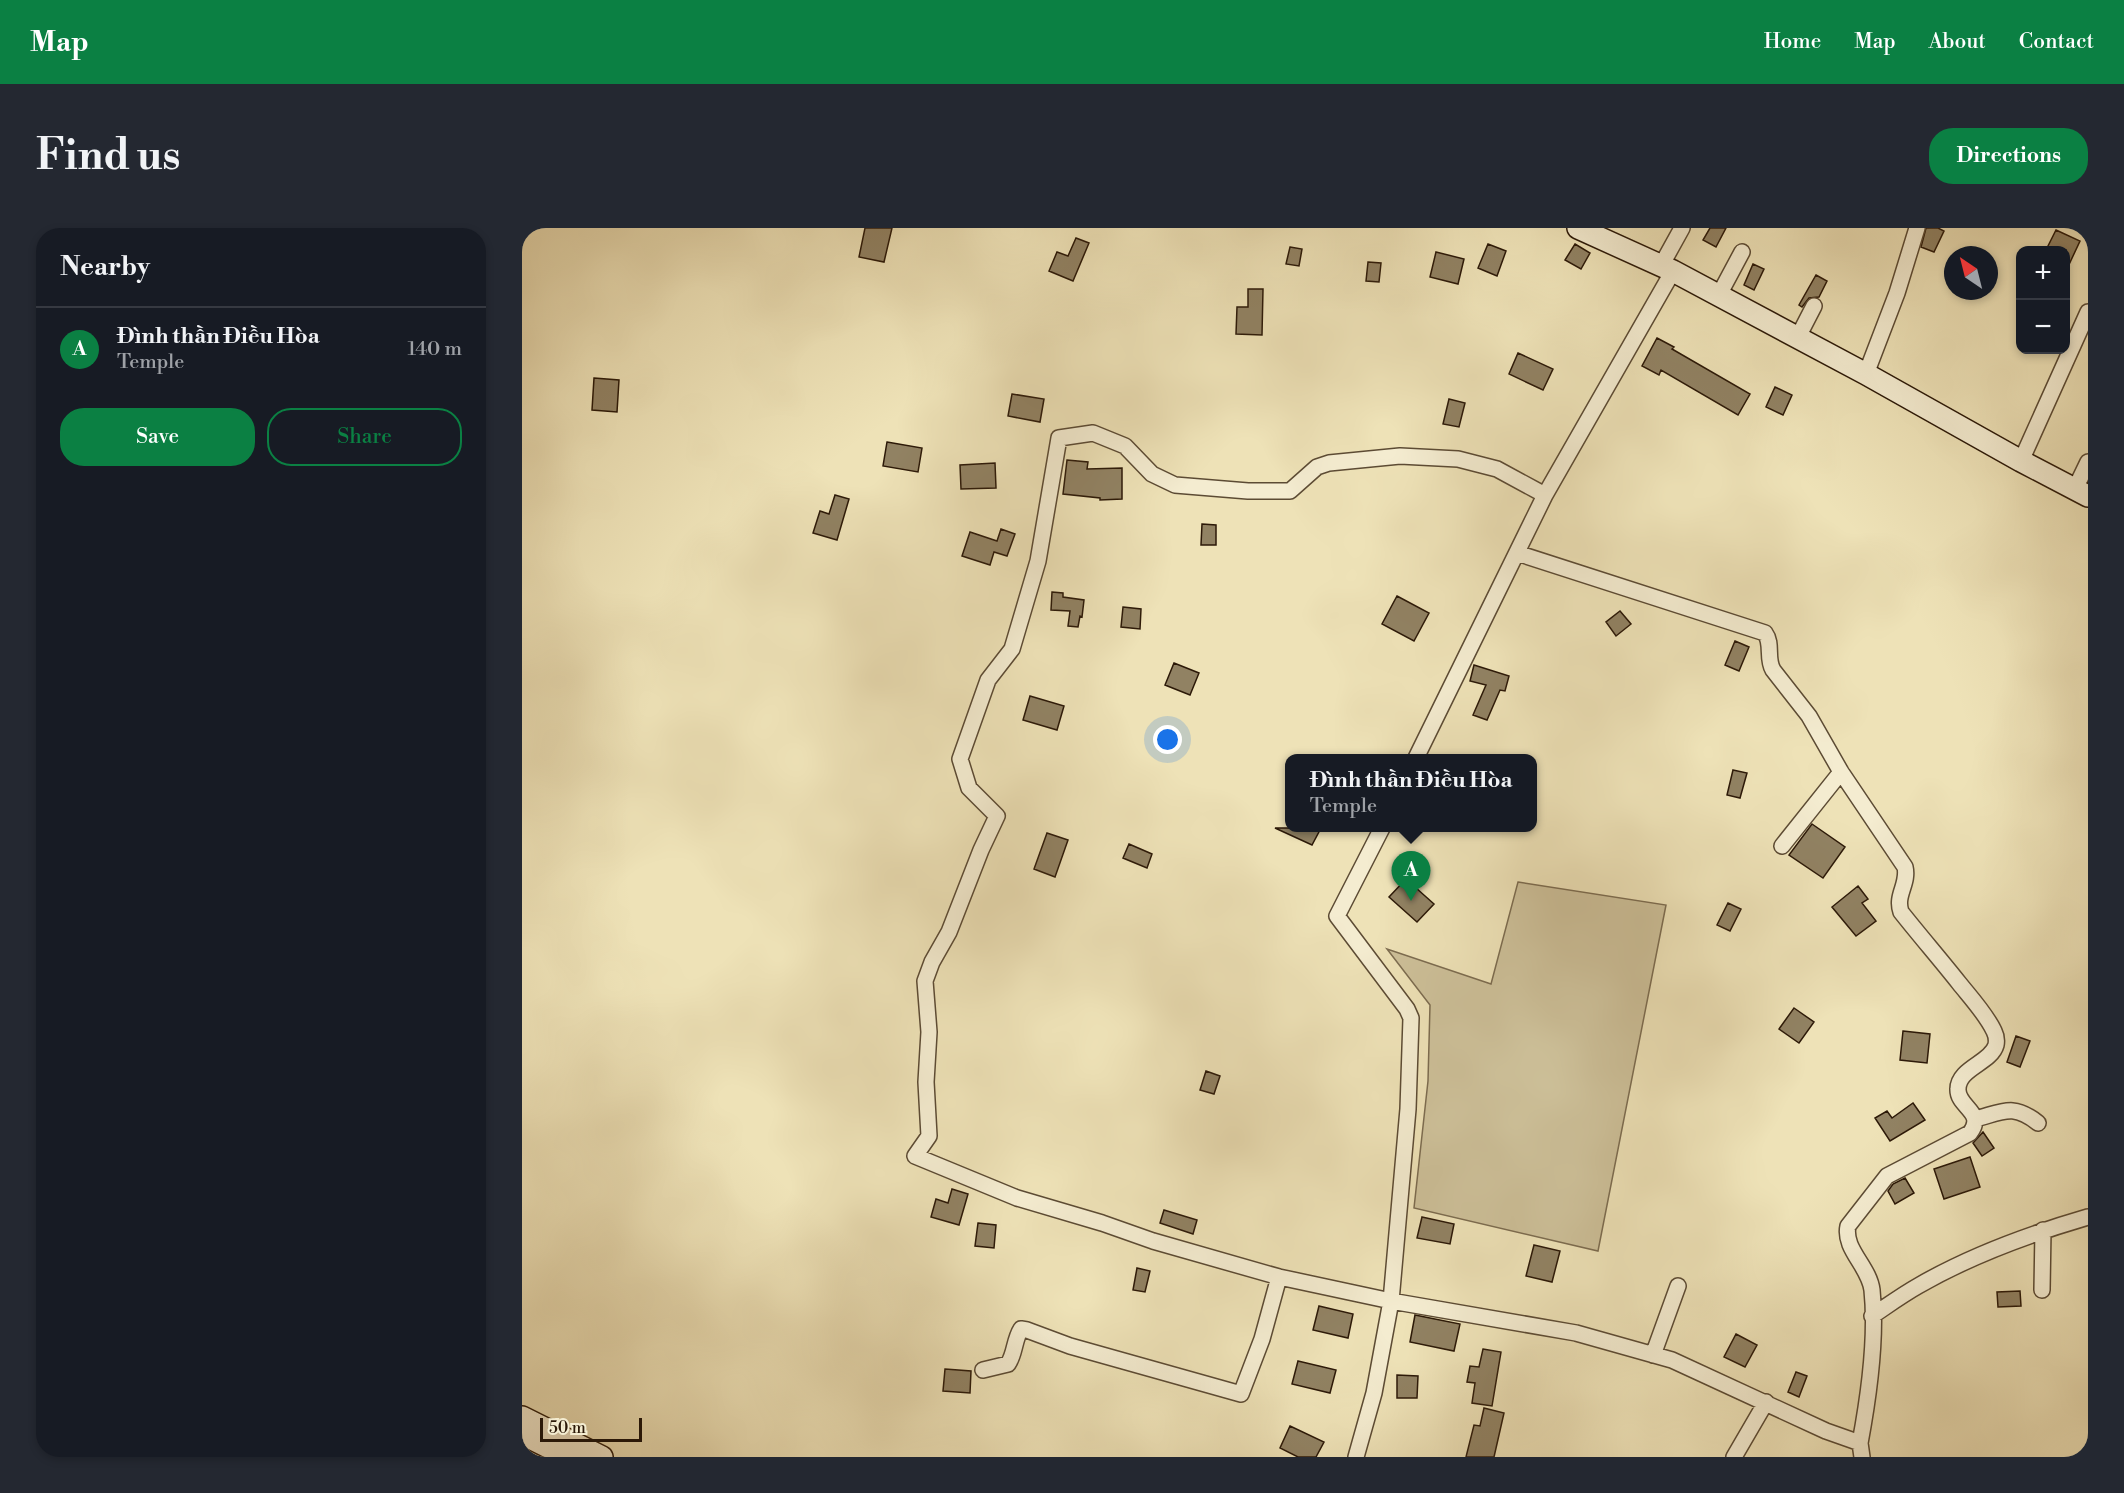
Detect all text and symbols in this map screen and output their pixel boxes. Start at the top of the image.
text: Map [30,25,89,60]
text: Home [1764,29,1821,55]
text: Map [1854,29,1896,55]
text: About [1929,29,1986,55]
text: Contact [2019,29,2094,55]
button: Directions [1929,128,2088,184]
text: Find us [36,130,180,183]
north arrow [1944,246,1998,300]
map controls [2016,246,2070,354]
button: + [2016,246,2070,300]
text: Nearby [60,251,150,283]
button: − [2016,300,2070,354]
text: Đình thần Điều Hòa [117,323,320,350]
text: A [72,337,87,362]
text: 140 m [407,337,462,362]
text: Temple [117,350,184,375]
button: Save [60,408,255,466]
button: Share [267,408,462,466]
your location [1153,725,1182,754]
popup [1285,754,1537,832]
text: Đình thần Điều Hòa [1310,767,1512,794]
text: Temple [1310,794,1377,819]
pin: A [1392,852,1430,901]
scale bar [540,1415,642,1442]
text: 50 m [549,1418,586,1438]

